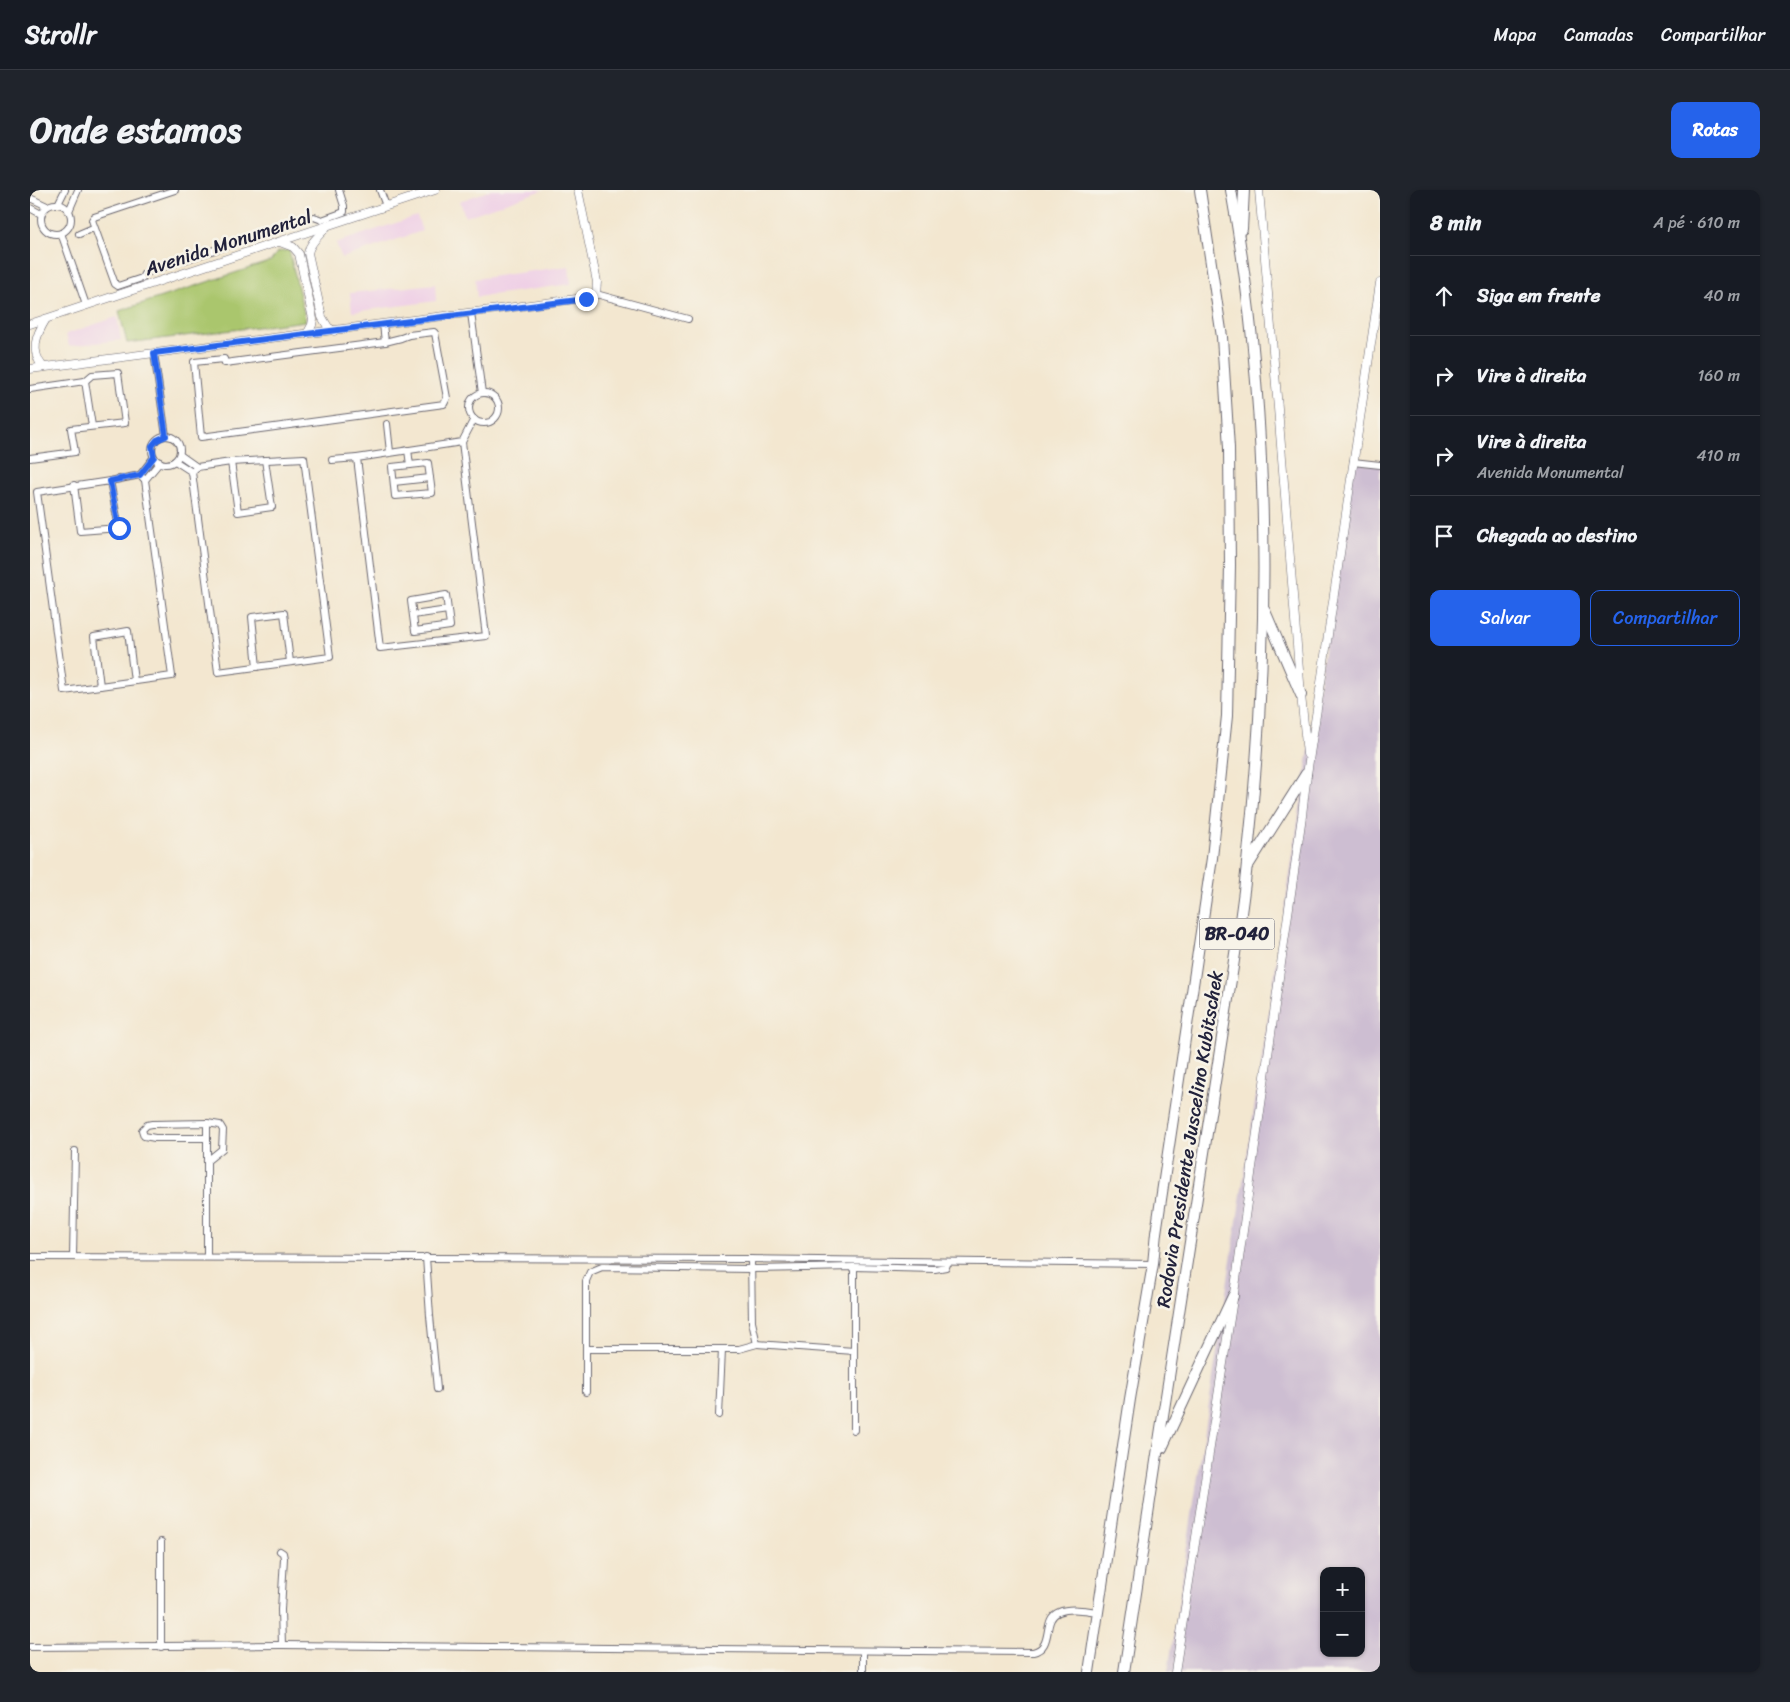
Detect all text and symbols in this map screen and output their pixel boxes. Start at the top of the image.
text: Strollr [25,14,96,56]
text: Mapa [1494,19,1536,51]
text: Camadas [1564,19,1633,51]
text: Compartilhar [1661,19,1765,51]
text: Onde estamos [30,99,241,161]
button: Rotas [1671,102,1760,158]
street label: Avenida Monumental [139,200,317,285]
text: 8 min [1430,204,1481,242]
text: A pé · 610 m [1654,208,1740,237]
text: Siga em frente [1477,279,1600,312]
text: 40 m [1703,281,1740,310]
icon: ahead [1430,282,1458,310]
route end [575,288,598,311]
text: Vire à direita [1477,359,1586,392]
text: 160 m [1697,361,1740,390]
icon: right [1430,362,1458,390]
text: Vire à direita [1477,425,1586,458]
text: 410 m [1697,441,1740,470]
icon: right [1430,442,1458,470]
text: Avenida Monumental [1477,458,1623,487]
route start [108,517,131,540]
text: Chegada ao destino [1477,519,1637,552]
icon: arrive [1430,522,1458,550]
button: Salvar [1430,590,1580,646]
button: Compartilhar [1590,590,1740,646]
road number: BR-040 [1200,919,1274,950]
street label: Rodovia Presidente Juscelino Kubitschek [1147,968,1232,1310]
map controls [1320,1567,1365,1657]
button: + [1320,1567,1365,1612]
button: − [1320,1612,1365,1657]

